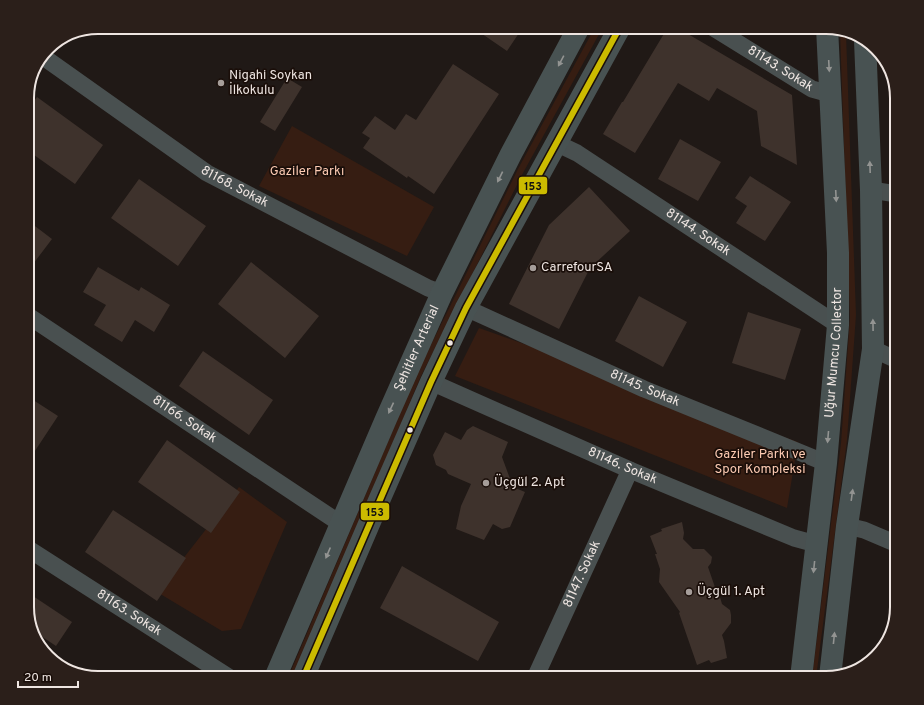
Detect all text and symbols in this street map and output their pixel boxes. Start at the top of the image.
street label: 81143. Sokak [744,43,816,96]
one-way arrow [557,56,564,67]
one-way arrow [825,60,832,72]
place label: Nigahi Soykan İlkokulu [229,68,312,99]
marker: Nigahi Soykan İlkokulu [216,78,226,88]
one-way arrow [867,161,874,173]
street label: 81168. Sokak [197,163,271,212]
park label: Gaziler Parkı [270,164,344,180]
one-way arrow [497,171,503,182]
line badge: 153 [518,176,548,195]
text: 153 [524,180,542,194]
one-way arrow [832,190,839,202]
street label: 81144. Sokak [662,205,734,260]
place label: CarrefourSA [541,260,613,276]
marker: CarrefourSA [528,263,538,273]
street label: Uğur Mumcu Collector [822,288,846,419]
street label: Şehitler Arterial [391,303,443,394]
one-way arrow [870,318,876,331]
unlabelled marker [445,338,455,348]
street label: 81145. Sokak [607,366,682,411]
street label: 81166. Sokak [149,392,220,447]
one-way arrow [388,402,394,414]
unlabelled marker [405,425,415,435]
one-way arrow [825,431,832,443]
street label: 81146. Sokak [585,444,660,488]
park label: Gaziler Parkı ve Spor Kompleksi [714,447,806,478]
place label: Üçgül 2. Apt [494,473,565,491]
marker: Üçgül 2. Apt [481,478,491,488]
one-way arrow [849,489,855,501]
line badge: 153 [360,502,390,521]
text: 153 [366,506,384,520]
street label: 81147. Sokak [560,538,605,610]
one-way arrow [325,548,331,560]
one-way arrow [810,560,817,573]
place label: Üçgül 1. Apt [697,582,765,600]
street label: 81163. Sokak [93,586,165,640]
marker: Üçgül 1. Apt [684,587,694,597]
one-way arrow [831,632,838,644]
scale bar [18,663,78,689]
text: 20 m [24,670,52,686]

